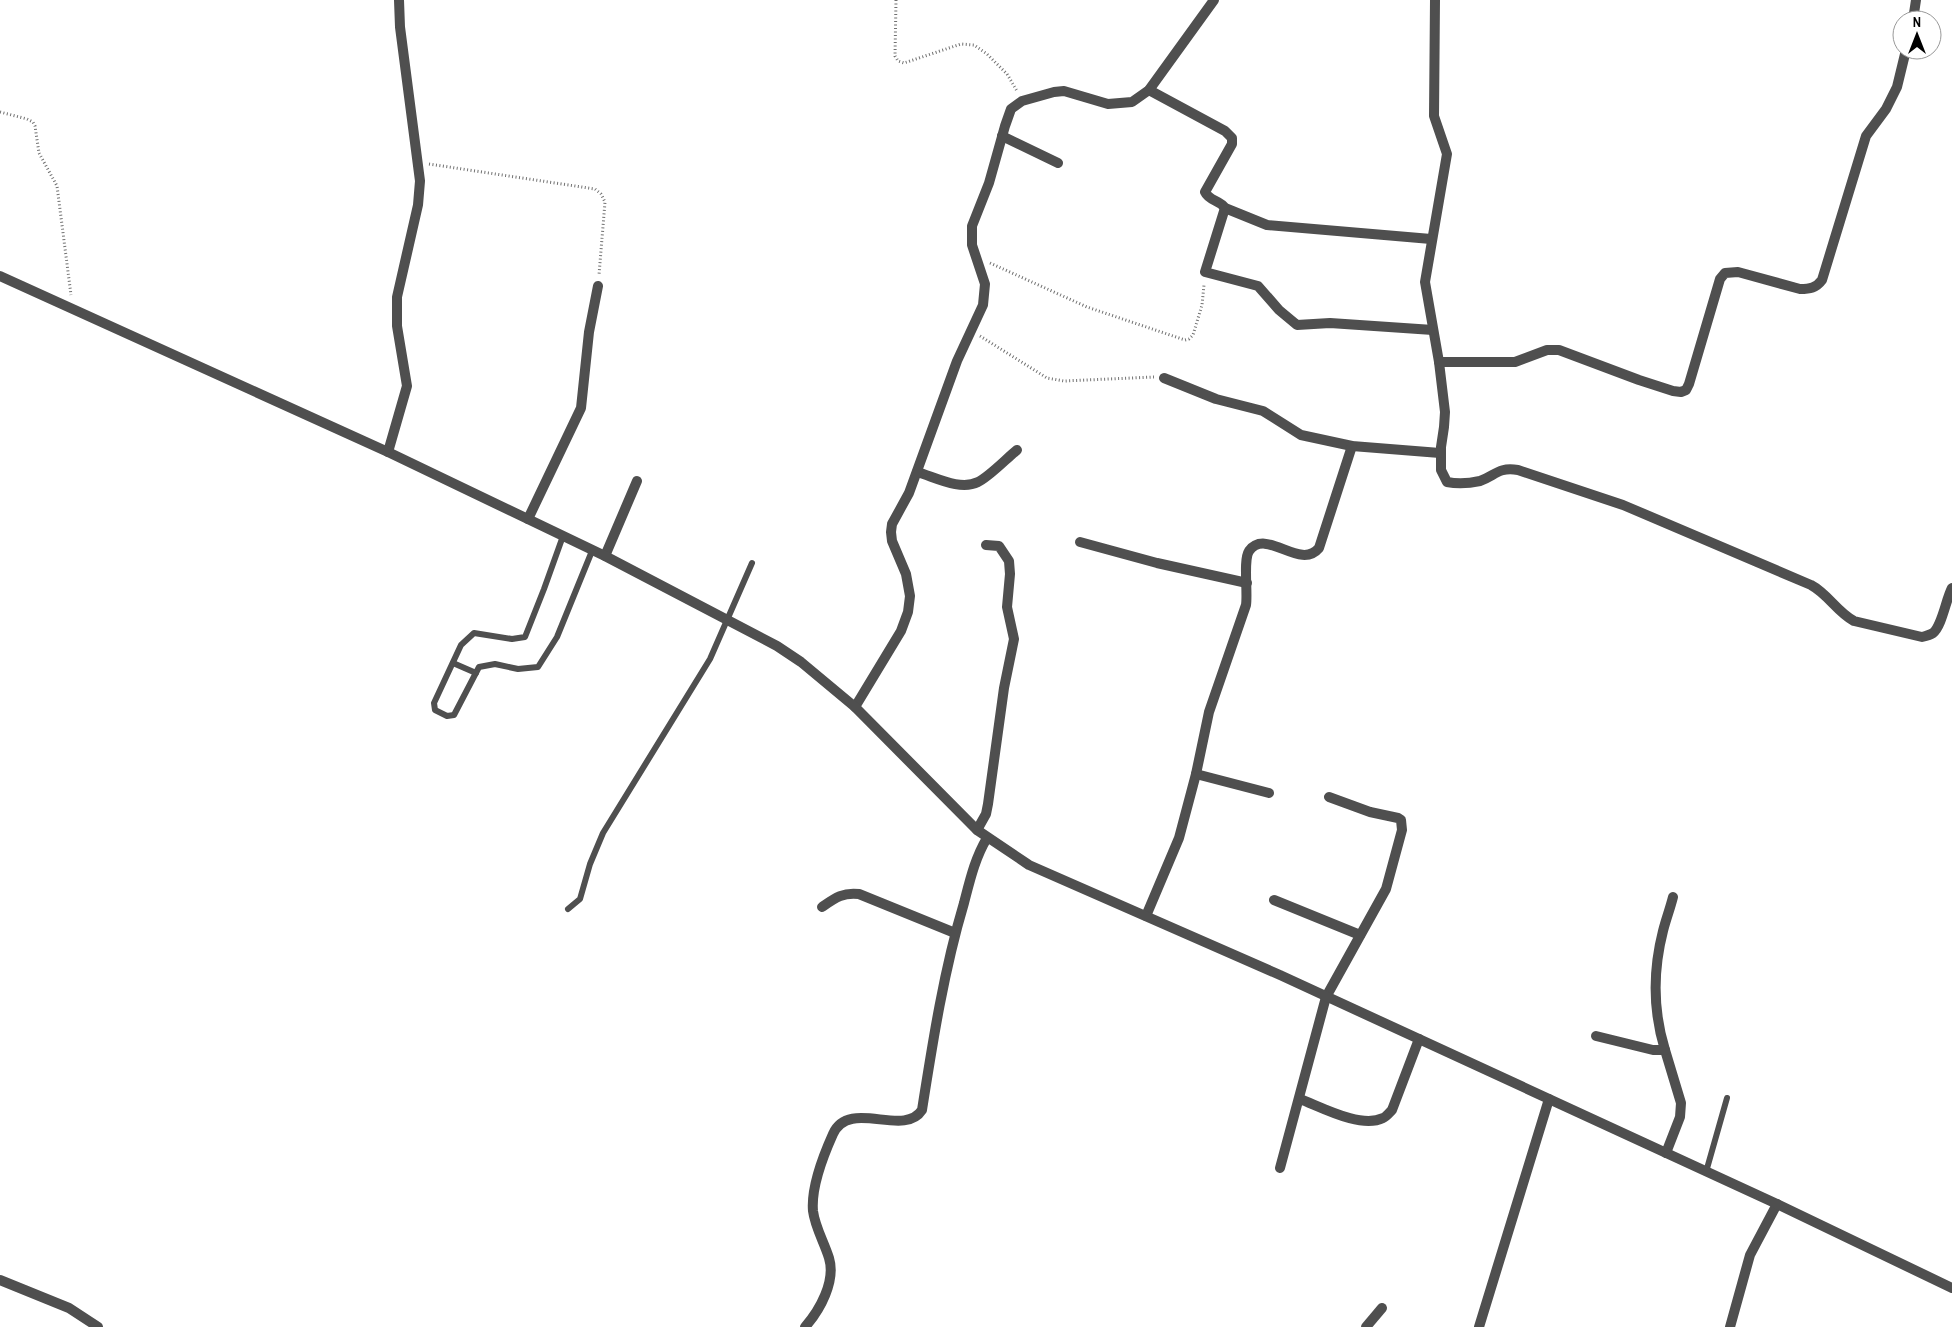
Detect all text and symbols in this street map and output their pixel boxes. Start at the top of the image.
north arrow [1892,10,1942,60]
text: N [1913,13,1921,31]

